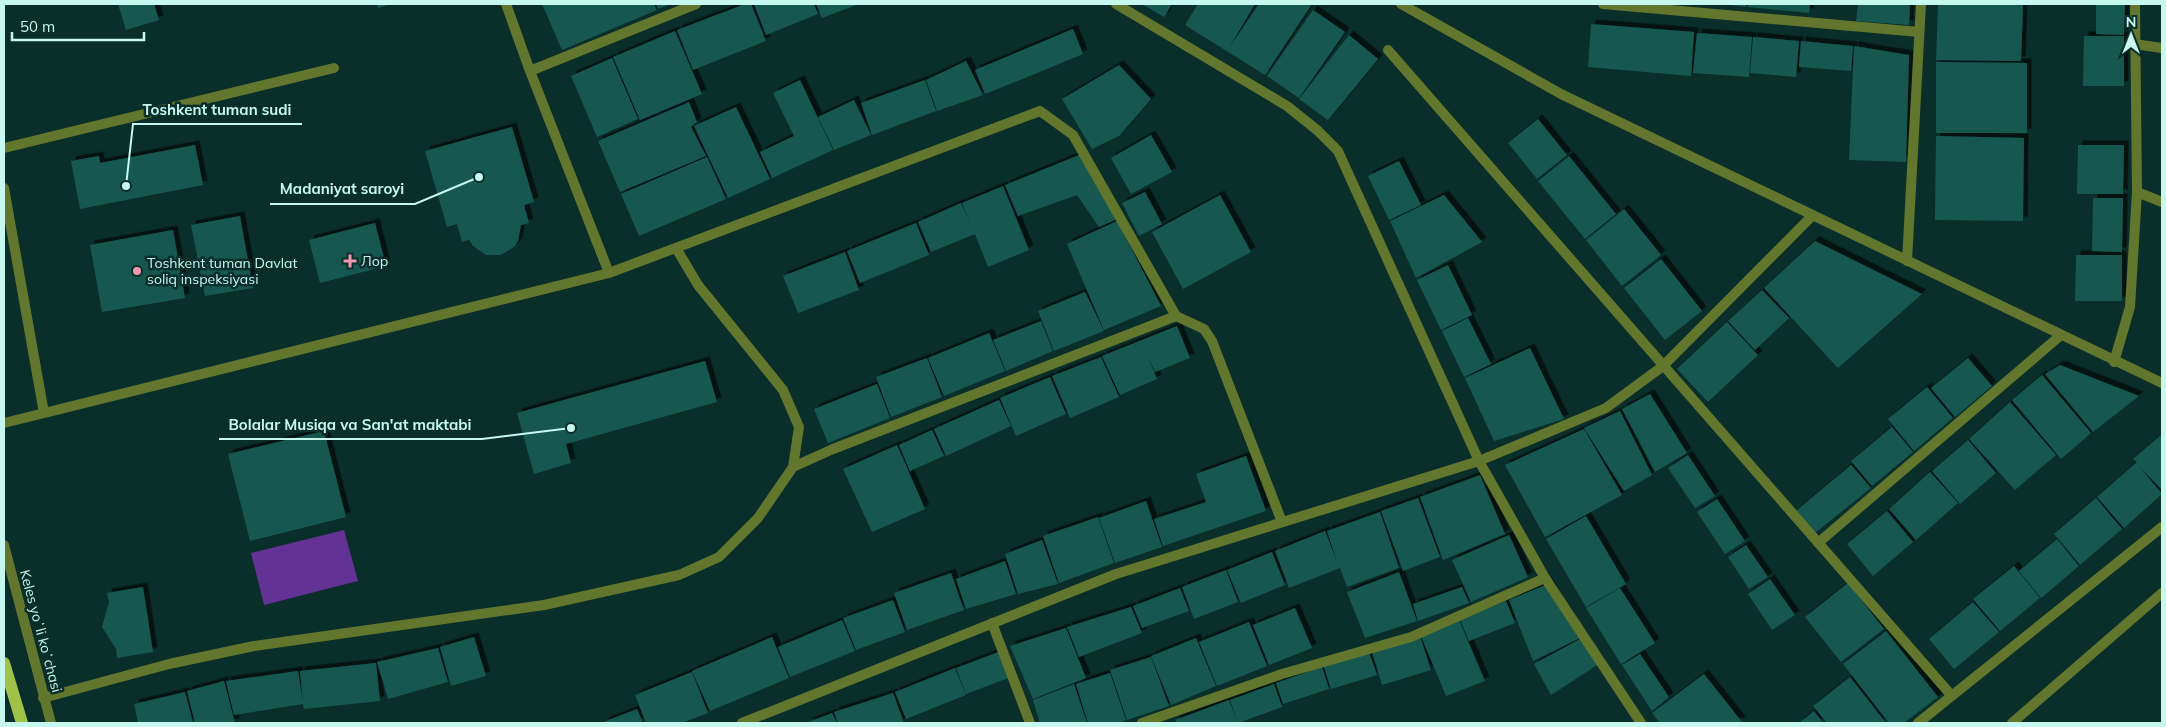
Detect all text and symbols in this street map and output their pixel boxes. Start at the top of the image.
scale bar [12,10,145,42]
north arrow [2106,10,2156,60]
text: N [2126,13,2136,31]
text: 50 m [20,17,55,36]
callout: Toshkent tuman sudi [133,94,302,124]
text: Toshkent tuman sudi [143,100,291,119]
callout: Madaniyat saroyi [270,174,415,204]
text: Madaniyat saroyi [280,179,404,198]
place label: Лор [361,252,388,270]
place label: Toshkent tuman Davlat soliq inspeksiyasi [147,254,297,288]
marker: Лор [343,254,357,268]
marker: Toshkent tuman Davlat soliq inspeksiyasi [131,265,143,277]
callout: Bolalar Musiqa va San'at maktabi [219,409,482,439]
text: Bolalar Musiqa va San'at maktabi [228,415,472,434]
street label: Keles yoʻli koʻchasi [16,568,66,694]

